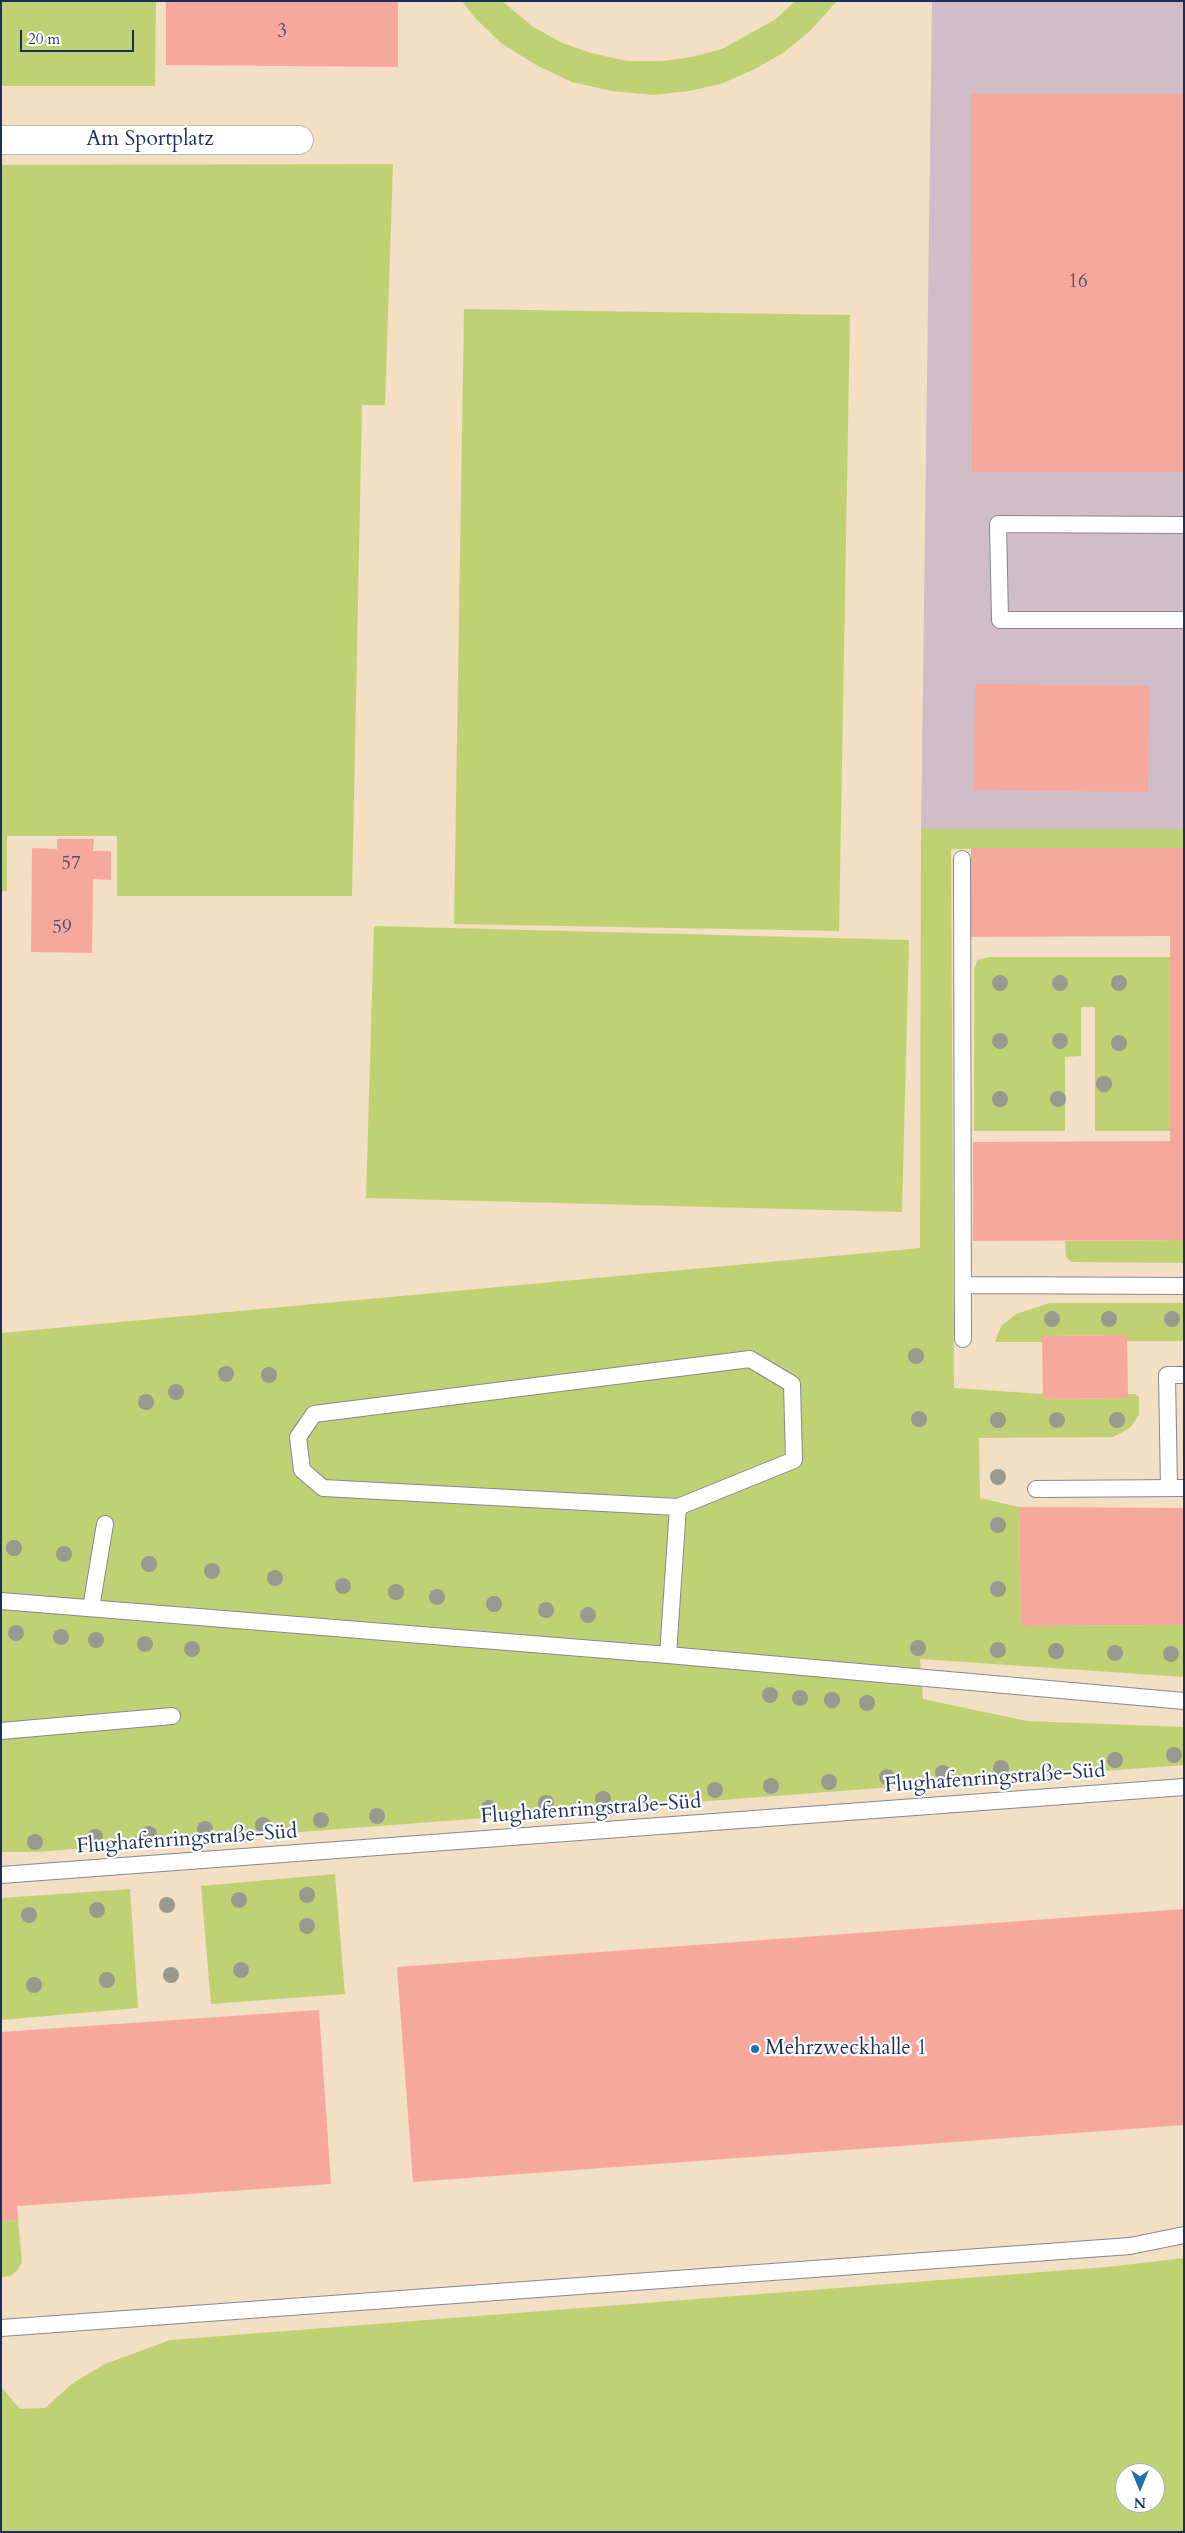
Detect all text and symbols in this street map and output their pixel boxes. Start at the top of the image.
scale bar [22,20,136,52]
house number: 3 [277,22,287,44]
text: 20 m [28,29,60,49]
street label: Am Sportplatz [86,127,214,153]
house number: 16 [1068,272,1088,294]
house number: 57 [61,854,81,876]
house number: 59 [52,918,72,940]
street label: Flughafenringstraße-Süd [884,1759,1106,1799]
street label: Flughafenringstraße-Süd [480,1790,702,1830]
street label: Flughafenringstraße-Süd [76,1820,298,1860]
place label: Mehrzweckhalle 1 [765,2036,927,2062]
marker: Mehrzweckhalle 1 [749,2043,761,2055]
north arrow [1115,2463,1165,2513]
text: N [1134,2493,1146,2512]

